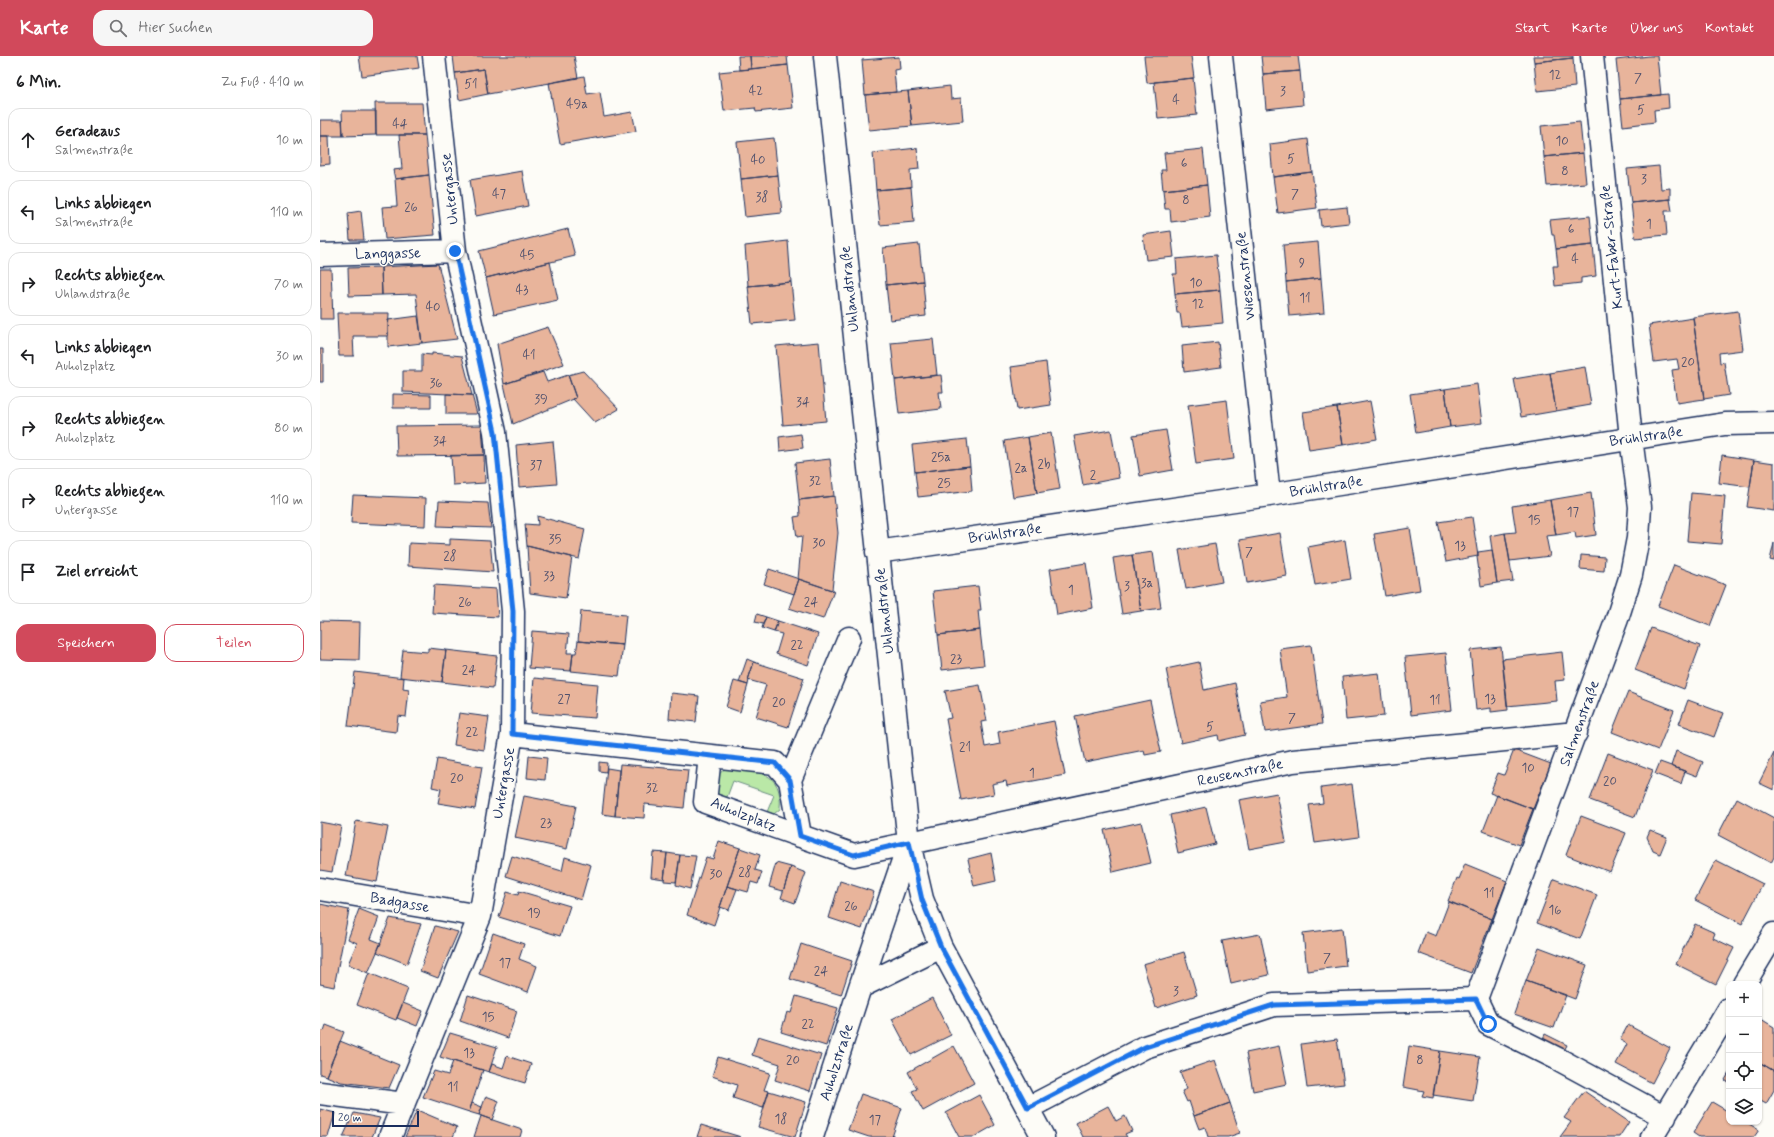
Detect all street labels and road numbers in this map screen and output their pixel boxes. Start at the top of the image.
street label: Untergasse [436,152,464,226]
street label: Kurt-Faber-Straße [1596,184,1628,310]
street label: Wiesenstraße [1231,230,1261,321]
street label: Langgasse [355,243,421,266]
street label: Uhlandstraße [836,245,864,333]
street label: Brühlstraße [1608,422,1684,452]
street label: Brühlstraße [1288,471,1364,503]
street label: Brühlstraße [967,519,1043,549]
street label: Uhlandstraße [871,567,899,655]
street label: Salmenstraße [1555,678,1605,769]
street label: Untergasse [488,746,520,820]
street label: Reusenstraße [1196,754,1285,792]
street label: Auholzplatz [708,793,780,837]
street label: Badgasse [368,888,431,919]
street label: Auholzstraße [815,1021,859,1103]

